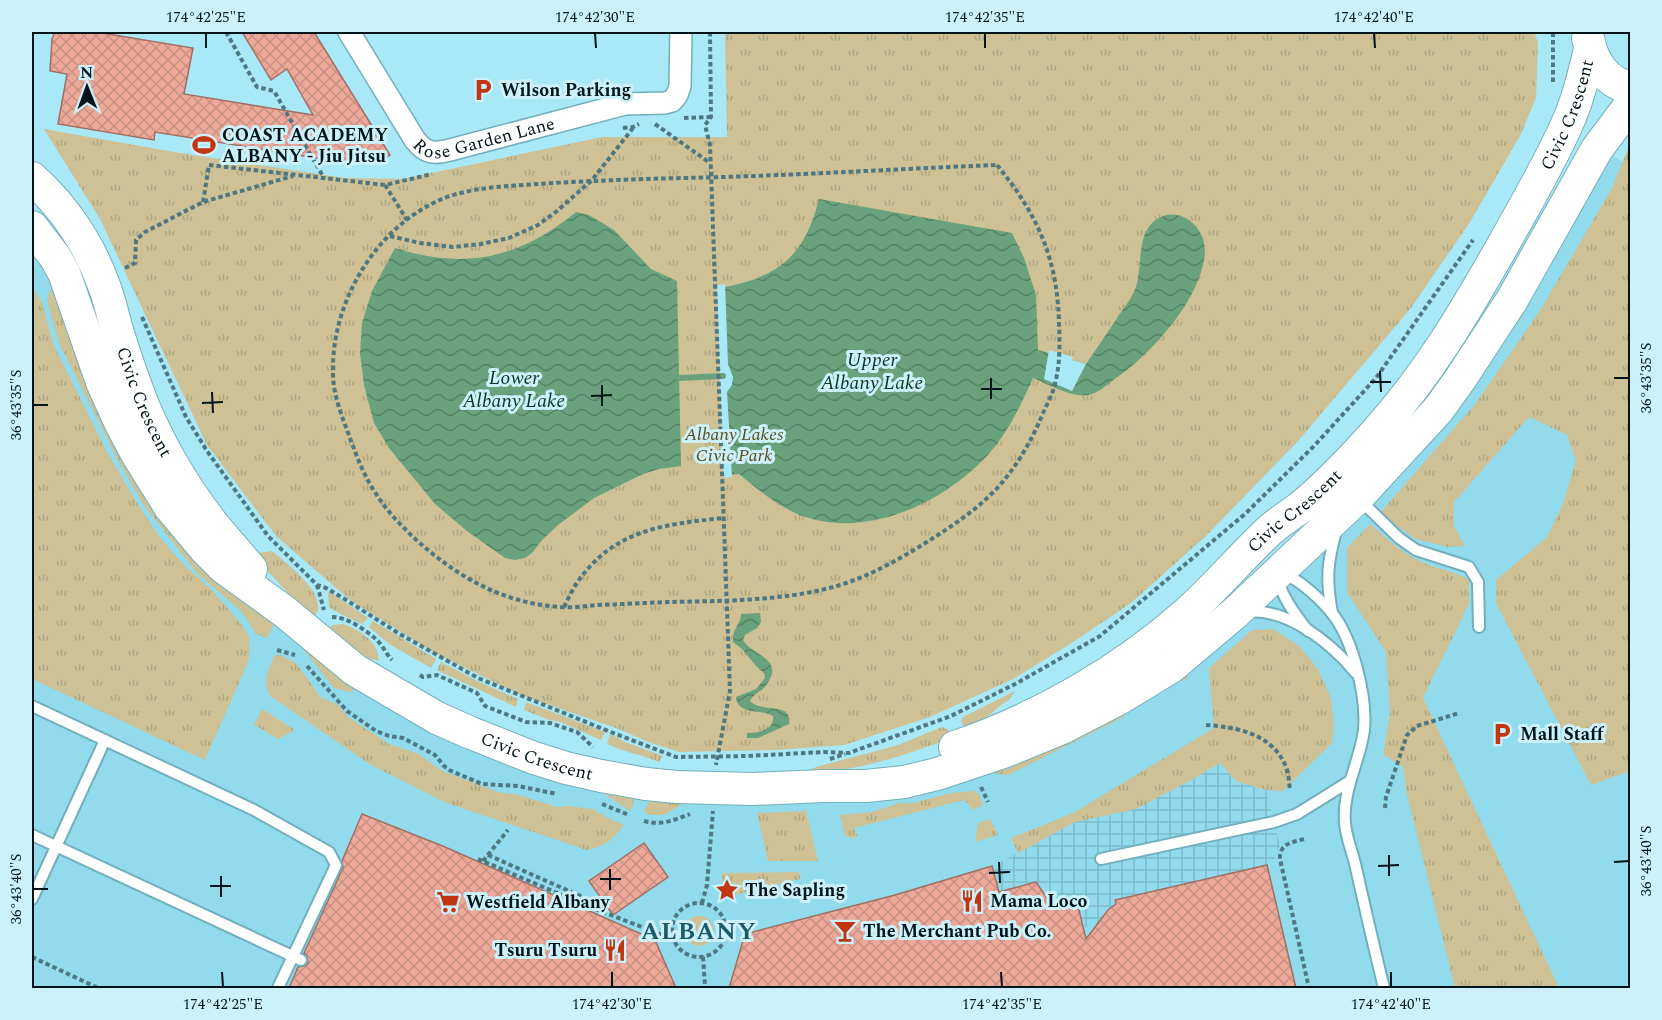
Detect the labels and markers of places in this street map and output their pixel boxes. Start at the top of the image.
parking icon: Wilson Parking [470,77,496,103]
place label: Wilson Parking [501,77,631,104]
place label: COAST ACADEMY ALBANY - Jiu Jitsu [222,122,388,170]
sports icon: COAST ACADEMY ALBANY - Jiu Jitsu [191,132,217,158]
parking icon: Mall Staff [1489,721,1515,747]
place label: Mall Staff [1520,721,1605,748]
place icon: The Sapling [714,877,740,903]
place label: The Sapling [745,877,845,904]
restaurant icon: Mama Loco [959,888,985,914]
place label: Mama Loco [990,888,1088,915]
supermarket icon: Westfield Albany [435,889,461,915]
place label: Westfield Albany [466,889,611,916]
bar icon: The Merchant Pub Co. [832,918,858,944]
place label: The Merchant Pub Co. [863,918,1051,945]
place label: Tsuru Tsuru [494,937,597,964]
restaurant icon: Tsuru Tsuru [602,937,628,963]

